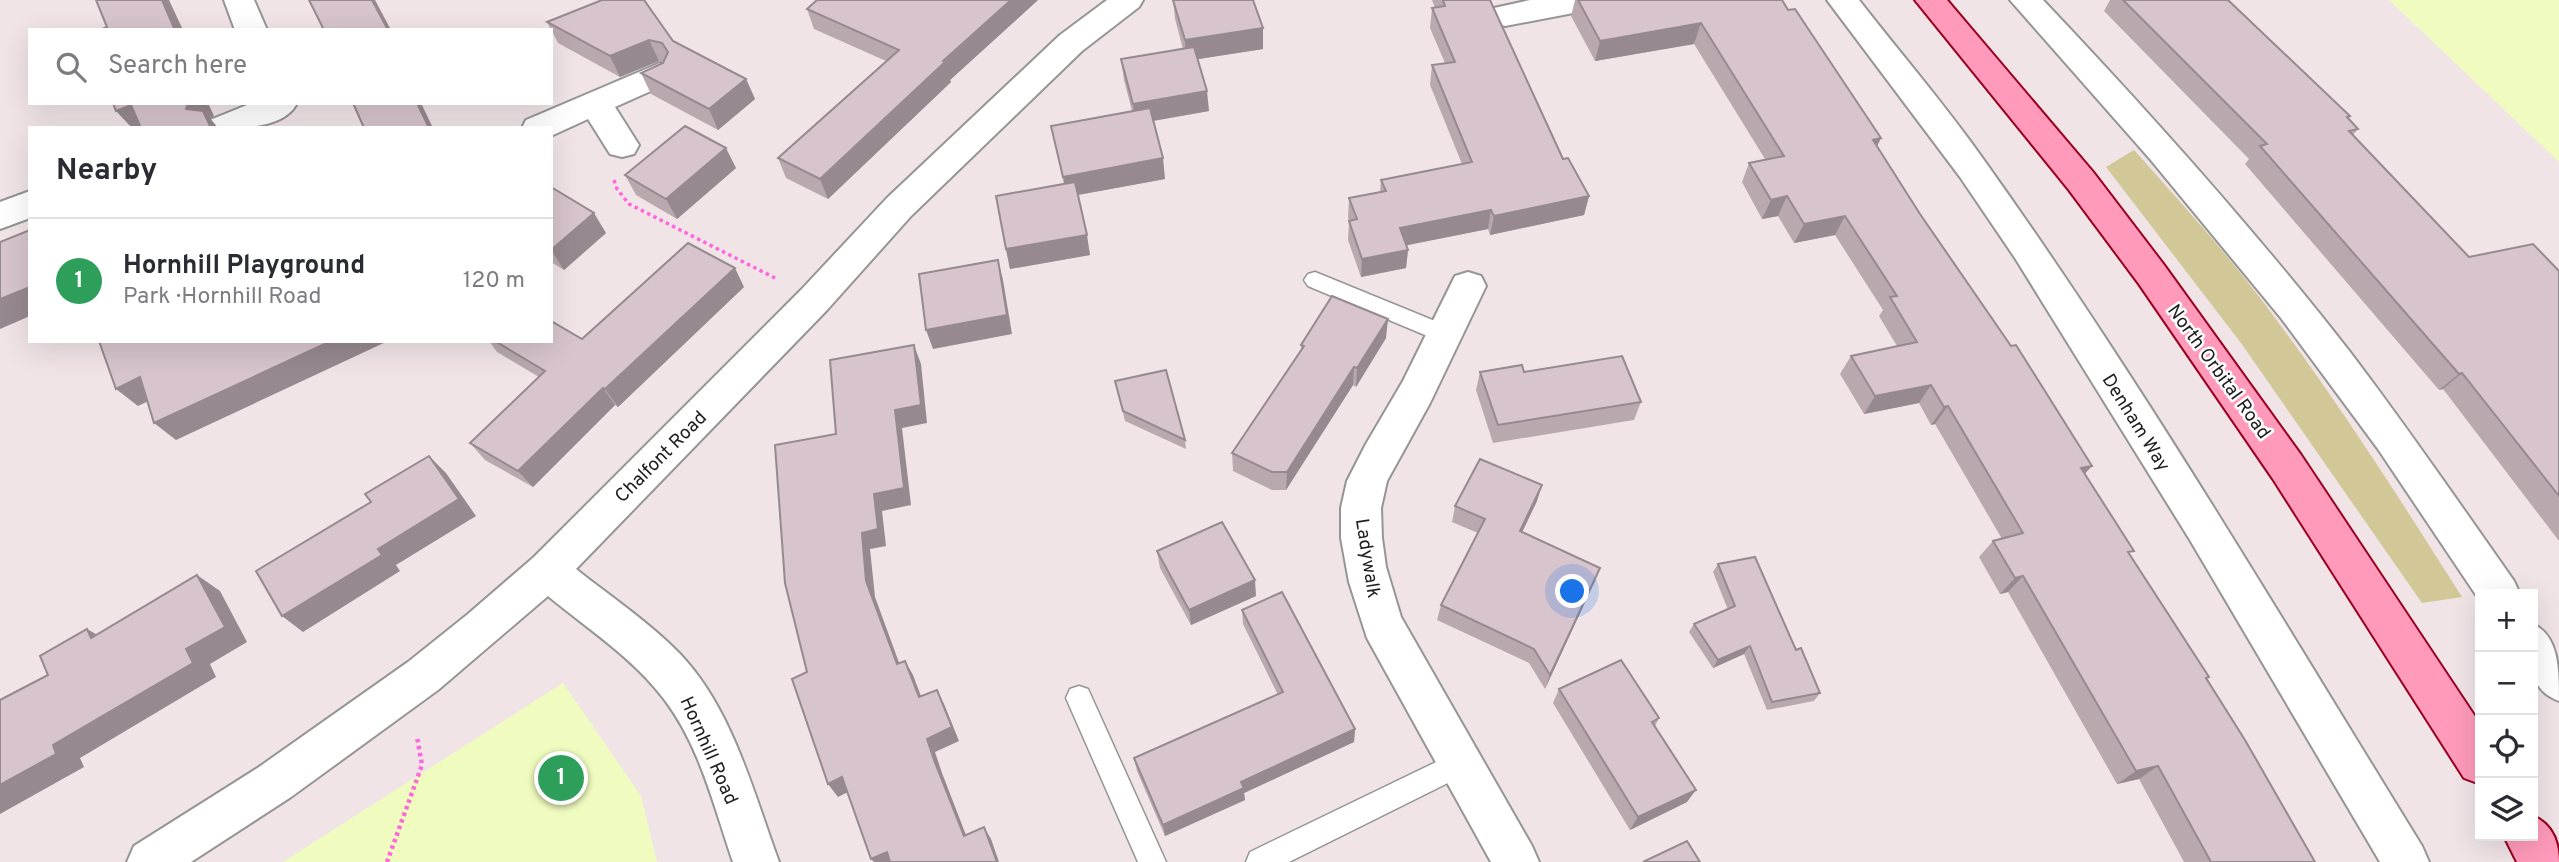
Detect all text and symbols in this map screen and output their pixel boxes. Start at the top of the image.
search box [28,28,553,105]
icon: search [52,48,90,86]
text: Search here [108,50,247,83]
text: Nearby [56,153,157,190]
text: Hornhill Playground [123,250,365,283]
text: 1 [74,267,84,296]
text: 120 m [463,267,525,296]
text: Park · Hornhill Road [123,283,321,312]
street label: North Orbital Road [2161,300,2275,444]
street label: Denham Way [2096,370,2175,476]
street label: Chalfont Road [610,406,712,508]
street label: Ladywalk [1349,517,1385,600]
your location [1555,574,1589,608]
map controls [2475,589,2538,841]
button: + [2475,589,2538,652]
button: − [2475,652,2538,715]
street label: Hornhill Road [674,693,743,809]
button: locate [2475,715,2538,778]
pin: 1 [538,752,584,804]
button: layers [2475,778,2538,841]

